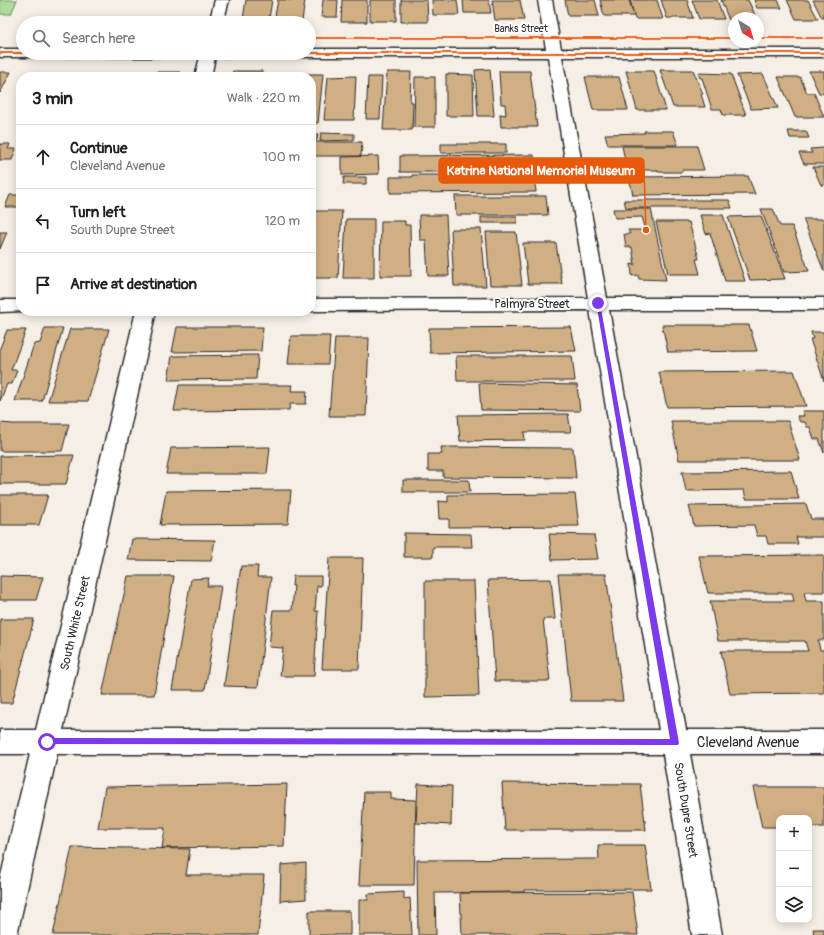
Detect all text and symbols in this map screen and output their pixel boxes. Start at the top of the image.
north arrow [728,12,764,48]
search box [16,16,316,60]
street label: Banks Street [494,23,549,35]
icon: search [30,27,52,49]
text: Search here [62,29,135,48]
text: 3 min [32,88,73,109]
text: Walk · 220 m [227,90,300,106]
text: Continue [70,139,128,158]
icon: ahead [32,146,54,168]
text: 100 m [263,149,300,165]
text: Cleveland Avenue [70,158,165,174]
callout: Katrina National Memorial Museum [439,158,644,183]
text: Katrina National Memorial Museum [447,163,636,179]
text: Turn left [70,203,126,222]
icon: left [32,210,54,232]
text: 120 m [264,213,300,229]
text: South Dupre Street [70,222,175,238]
icon: arrive [32,274,54,296]
text: Arrive at destination [70,275,197,294]
route end [589,294,607,312]
street label: Palmyra Street [494,297,570,312]
street label: South White Street [57,574,94,672]
route start [38,733,56,751]
street label: Cleveland Avenue [697,734,799,751]
street label: South Dupre Street [671,761,700,859]
map controls [776,815,812,923]
button: + [776,815,812,851]
button: − [776,851,812,887]
button: layers [776,887,812,923]

